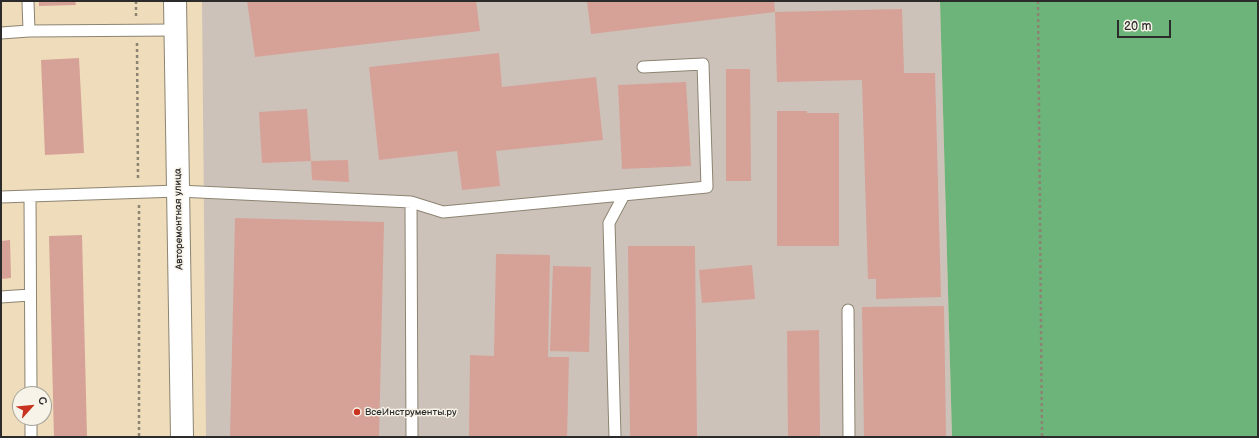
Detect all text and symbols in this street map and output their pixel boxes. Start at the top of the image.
scale bar [1119,12,1173,38]
text: 20 m [1124,19,1151,34]
street label: Авторемонтная улица [172,168,186,270]
north arrow [12,386,52,426]
text: С [35,394,50,407]
place label: ВсеИнструменты.ру [365,406,457,418]
marker: ВсеИнструменты.ру [352,407,362,417]

